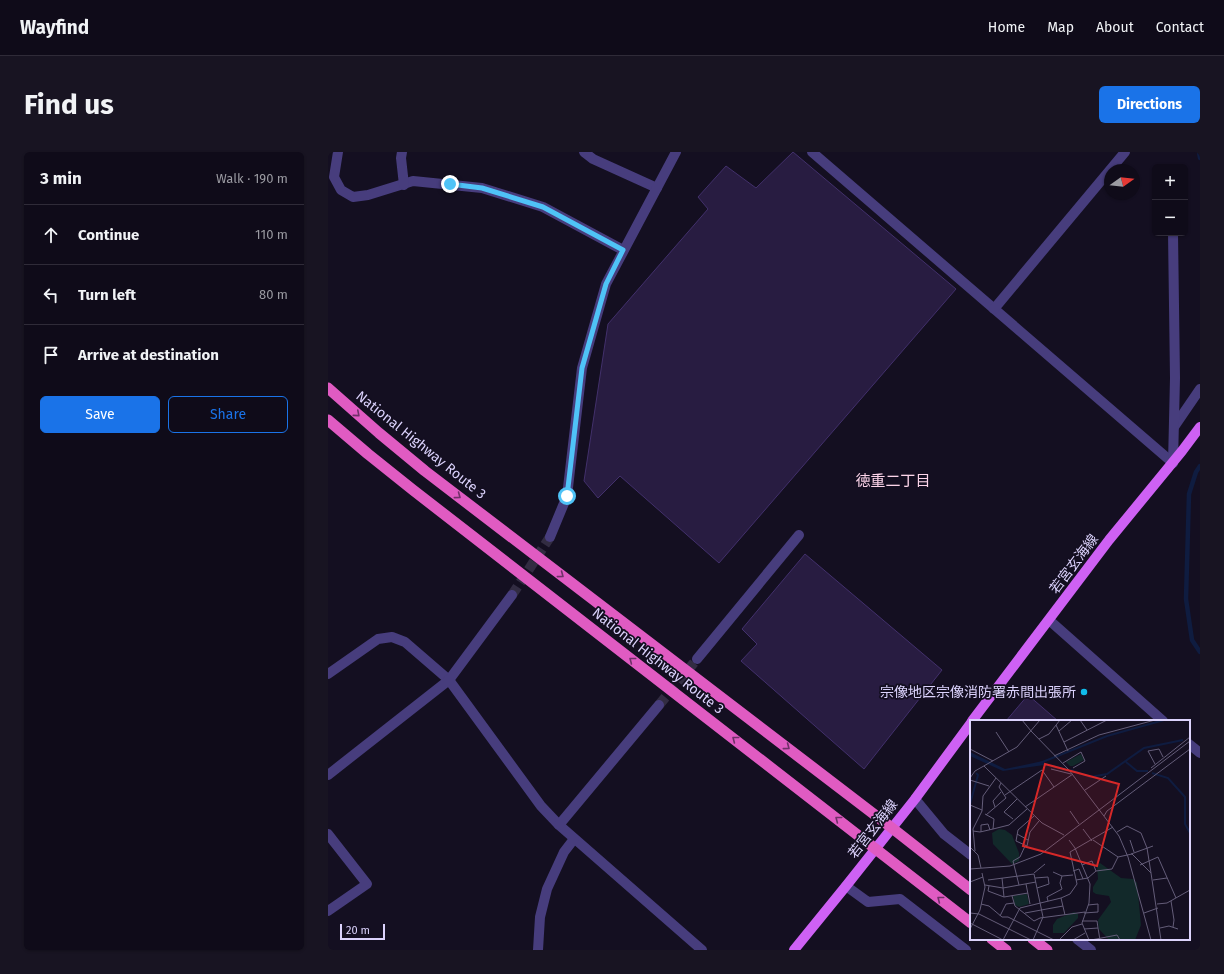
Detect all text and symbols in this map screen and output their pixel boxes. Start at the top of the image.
text: Wayfind [20,16,89,39]
text: Home [988,19,1025,36]
text: Map [1047,19,1074,36]
text: About [1096,19,1134,36]
text: Contact [1156,19,1204,36]
button: Directions [1099,86,1200,123]
text: Find us [24,88,114,121]
north arrow [1104,164,1140,200]
map controls [1152,164,1188,236]
button: + [1152,164,1188,200]
text: 3 min [40,168,82,189]
text: Walk · 190 m [216,171,288,186]
route end [441,175,459,193]
button: − [1152,200,1188,236]
icon: ahead [40,224,62,246]
text: Continue [78,226,139,244]
text: 110 m [255,227,288,242]
icon: left [40,284,62,306]
text: Turn left [78,286,136,304]
text: 80 m [259,287,288,302]
icon: arrive [40,344,62,366]
text: Arrive at destination [78,346,219,364]
street label: National Highway Route 3 [353,387,489,503]
button: Save [40,396,160,433]
button: Share [168,396,288,433]
one-way arrow [353,409,360,416]
district label: 徳重二丁目 [855,472,931,490]
route start [558,487,576,505]
one-way arrow [453,491,460,498]
street label: 若宮玄海線 [1046,531,1102,597]
one-way arrow [557,570,564,577]
street label: National Highway Route 3 [589,604,727,718]
one-way arrow [630,657,637,664]
place label: 宗像地区宗像消防署赤間出張所 [880,684,1076,701]
marker: 宗像地区宗像消防署赤間出張所 [1079,687,1089,697]
inset map [970,720,1190,940]
one-way arrow [732,737,739,744]
one-way arrow [782,743,789,750]
street label: 若宮玄海線 [845,796,901,862]
one-way arrow [835,817,842,824]
one-way arrow [938,897,945,904]
scale bar [340,922,385,941]
text: 20 m [346,924,370,937]

